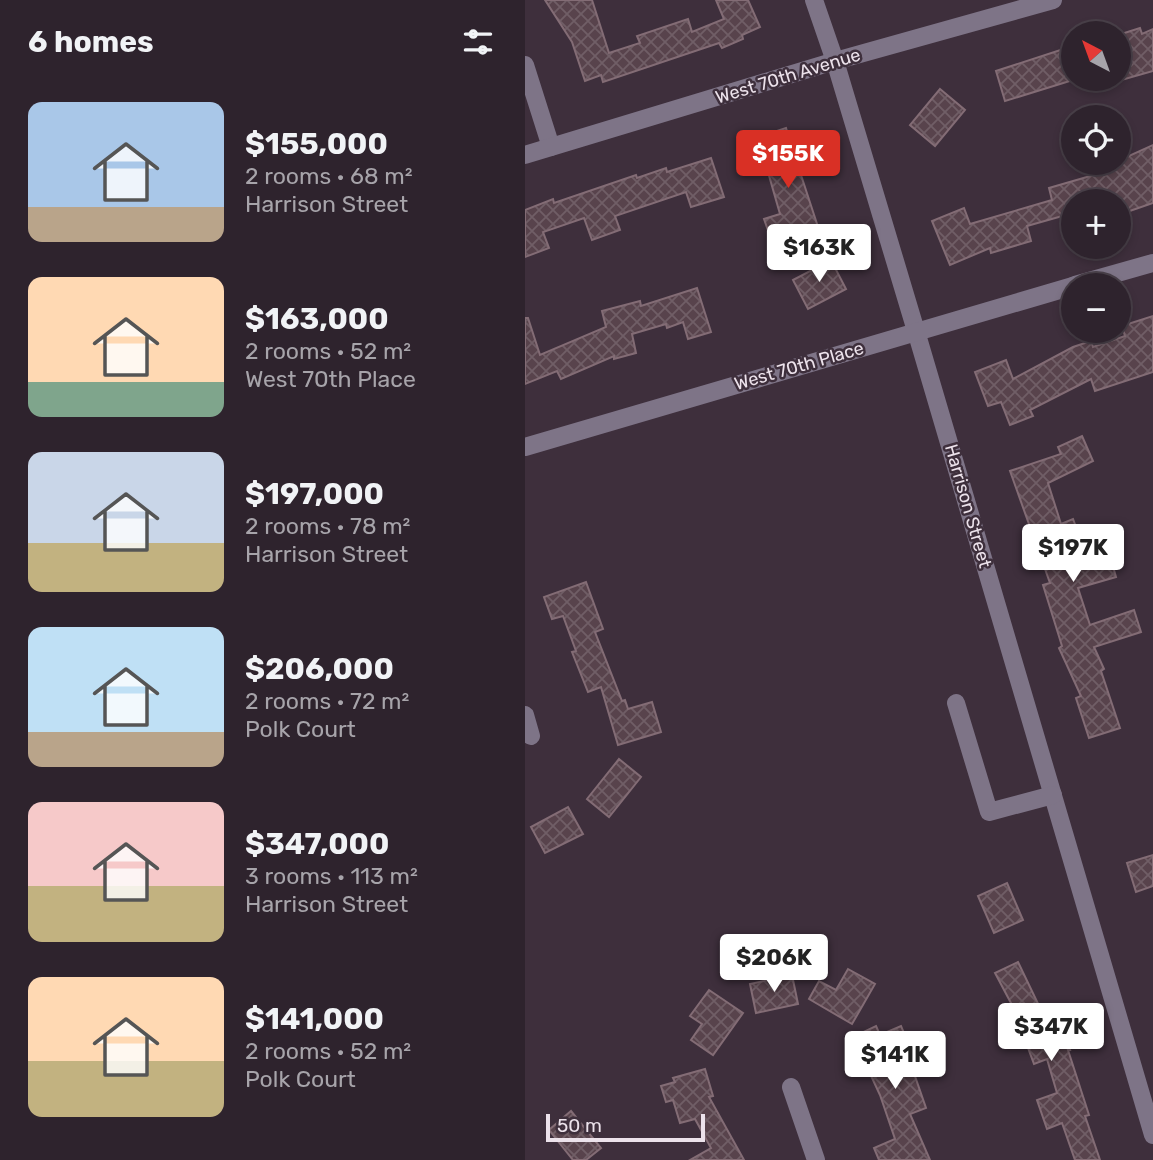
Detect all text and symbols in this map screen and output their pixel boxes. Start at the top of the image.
north arrow [1061,21,1131,91]
map controls [1061,21,1131,343]
icon: filters [459,23,497,61]
text: 6 homes [28,24,154,60]
street label: West 70th Avenue [713,43,863,109]
button: locate [1061,105,1131,175]
text: $155,000 [245,126,388,162]
icon: home [84,130,168,214]
pin: $155K [739,130,837,190]
text: $155K [752,139,824,167]
text: 2 rooms · 68 m² [245,162,413,190]
button: + [1061,189,1131,259]
text: Harrison Street [245,190,408,218]
pin: $163K [770,224,868,284]
text: $163K [783,233,855,261]
button: − [1061,273,1131,343]
text: $163,000 [245,301,389,337]
icon: home [84,305,168,389]
text: 2 rooms · 52 m² [245,337,411,365]
street label: West 70th Place [732,337,866,395]
text: West 70th Place [245,365,416,393]
street label: Harrison Street [940,442,996,570]
text: $197,000 [245,476,384,512]
icon: home [84,480,168,564]
text: 2 rooms · 78 m² [245,512,410,540]
pin: $197K [1024,524,1122,584]
text: $197K [1038,533,1108,561]
text: Harrison Street [245,540,408,568]
text: $206,000 [245,651,394,687]
icon: home [84,655,168,739]
text: 2 rooms · 72 m² [245,687,409,715]
text: Polk Court [245,715,356,743]
text: $347,000 [245,826,389,862]
icon: home [84,830,168,914]
text: 3 rooms · 113 m² [245,862,418,890]
text: Harrison Street [245,890,408,918]
pin: $206K [725,934,823,994]
text: $206K [736,943,812,971]
text: $141,000 [245,1001,384,1037]
pin: $347K [1002,1004,1100,1063]
icon: home [84,1005,168,1089]
text: $347K [1014,1012,1088,1040]
pin: $141K [846,1032,944,1091]
text: 2 rooms · 52 m² [245,1037,411,1065]
text: $141K [861,1040,929,1068]
text: Polk Court [245,1065,356,1093]
scale bar [546,1111,705,1143]
text: 50 m [557,1114,602,1137]

